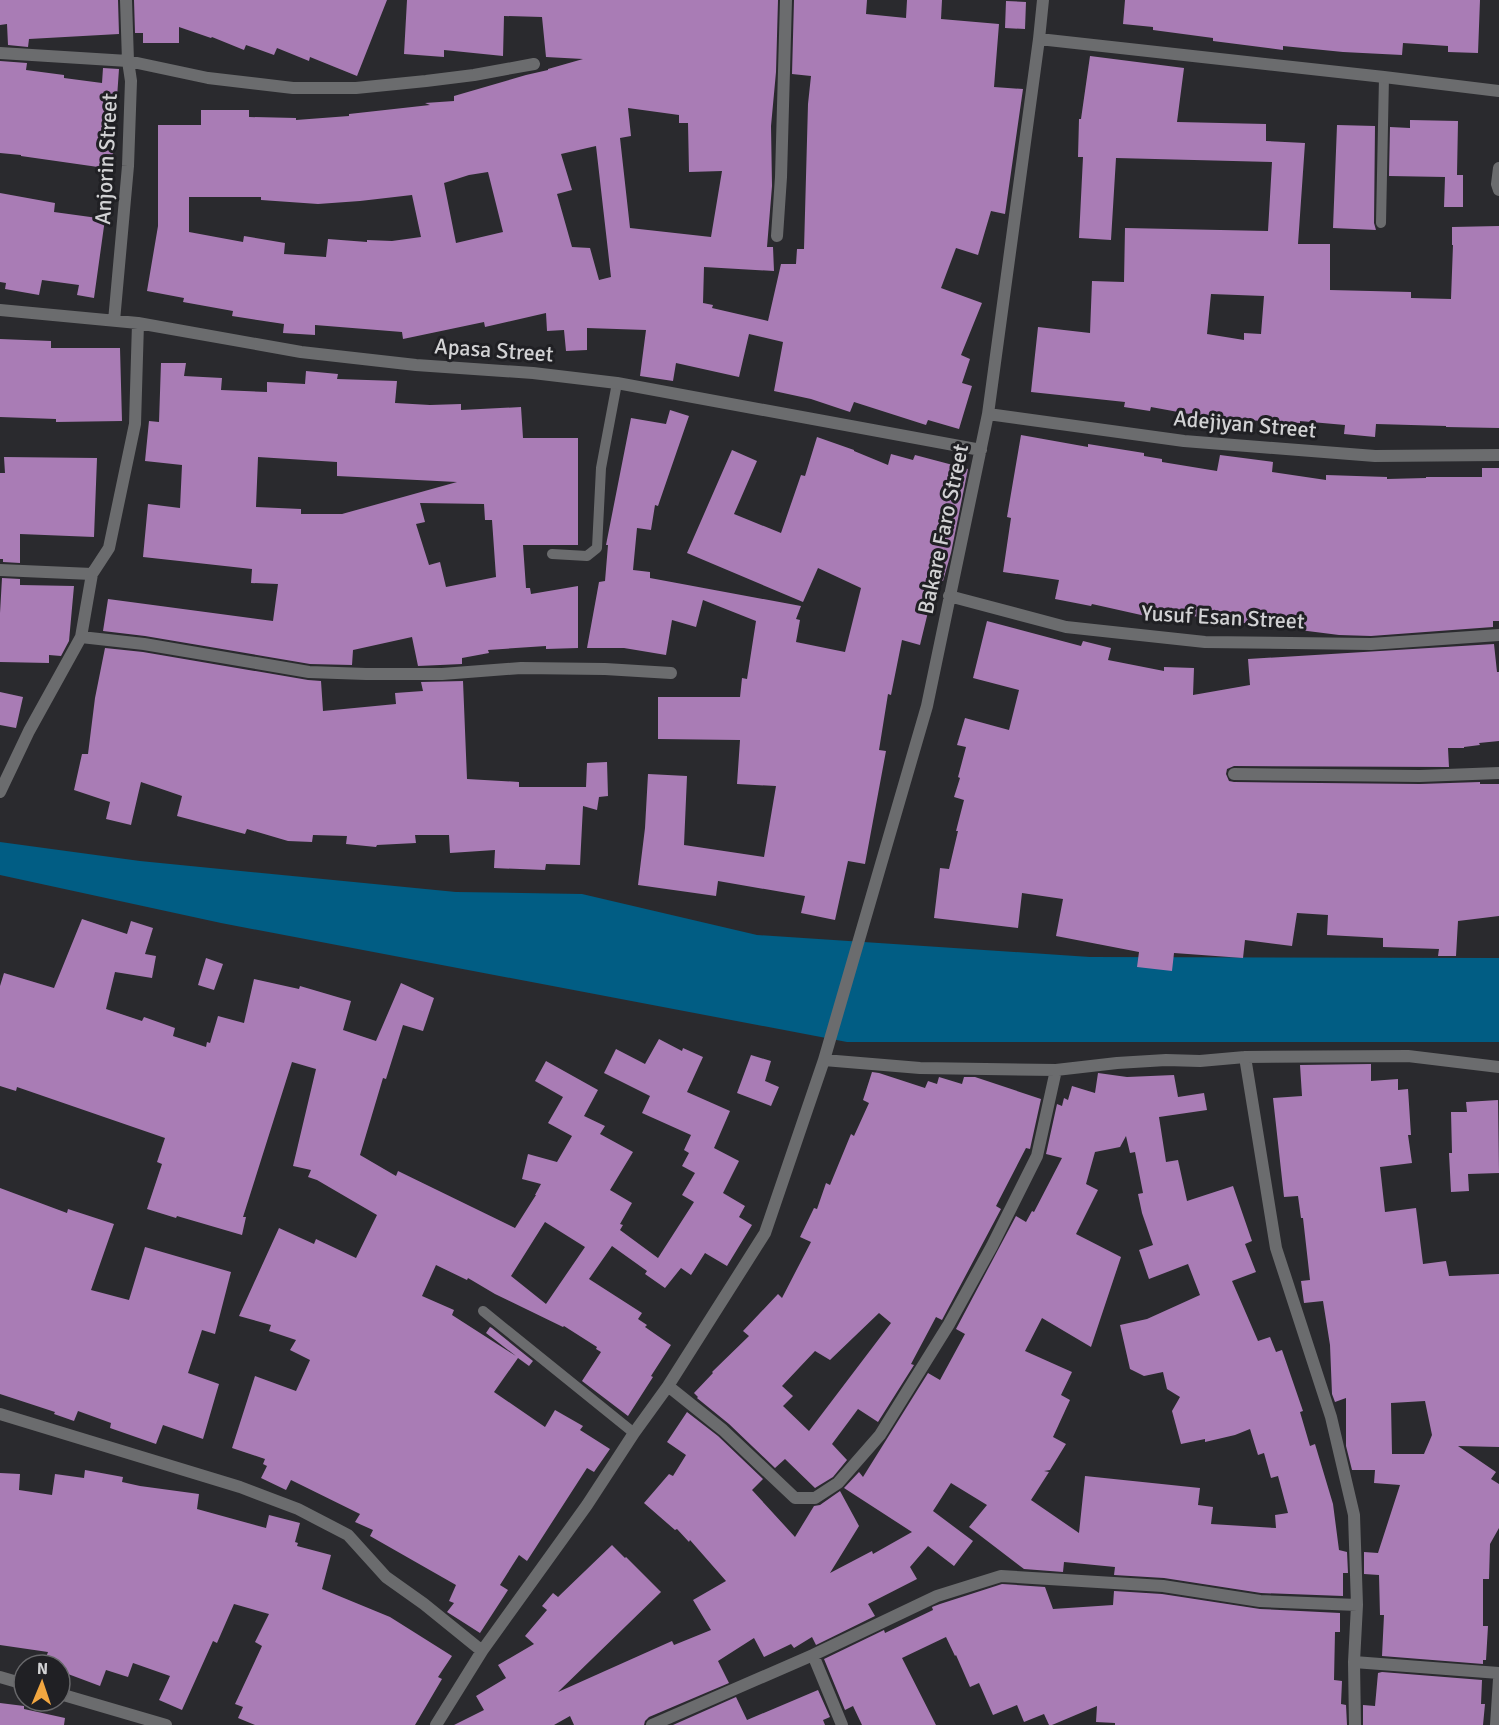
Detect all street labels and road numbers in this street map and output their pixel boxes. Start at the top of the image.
street label: Anjorin Street [89,92,123,225]
street label: Apasa Street [434,332,555,368]
street label: Adejiyan Street [1173,404,1318,444]
street label: Bakare Faro Street [912,441,974,617]
street label: Yusuf Esan Street [1141,599,1306,635]

